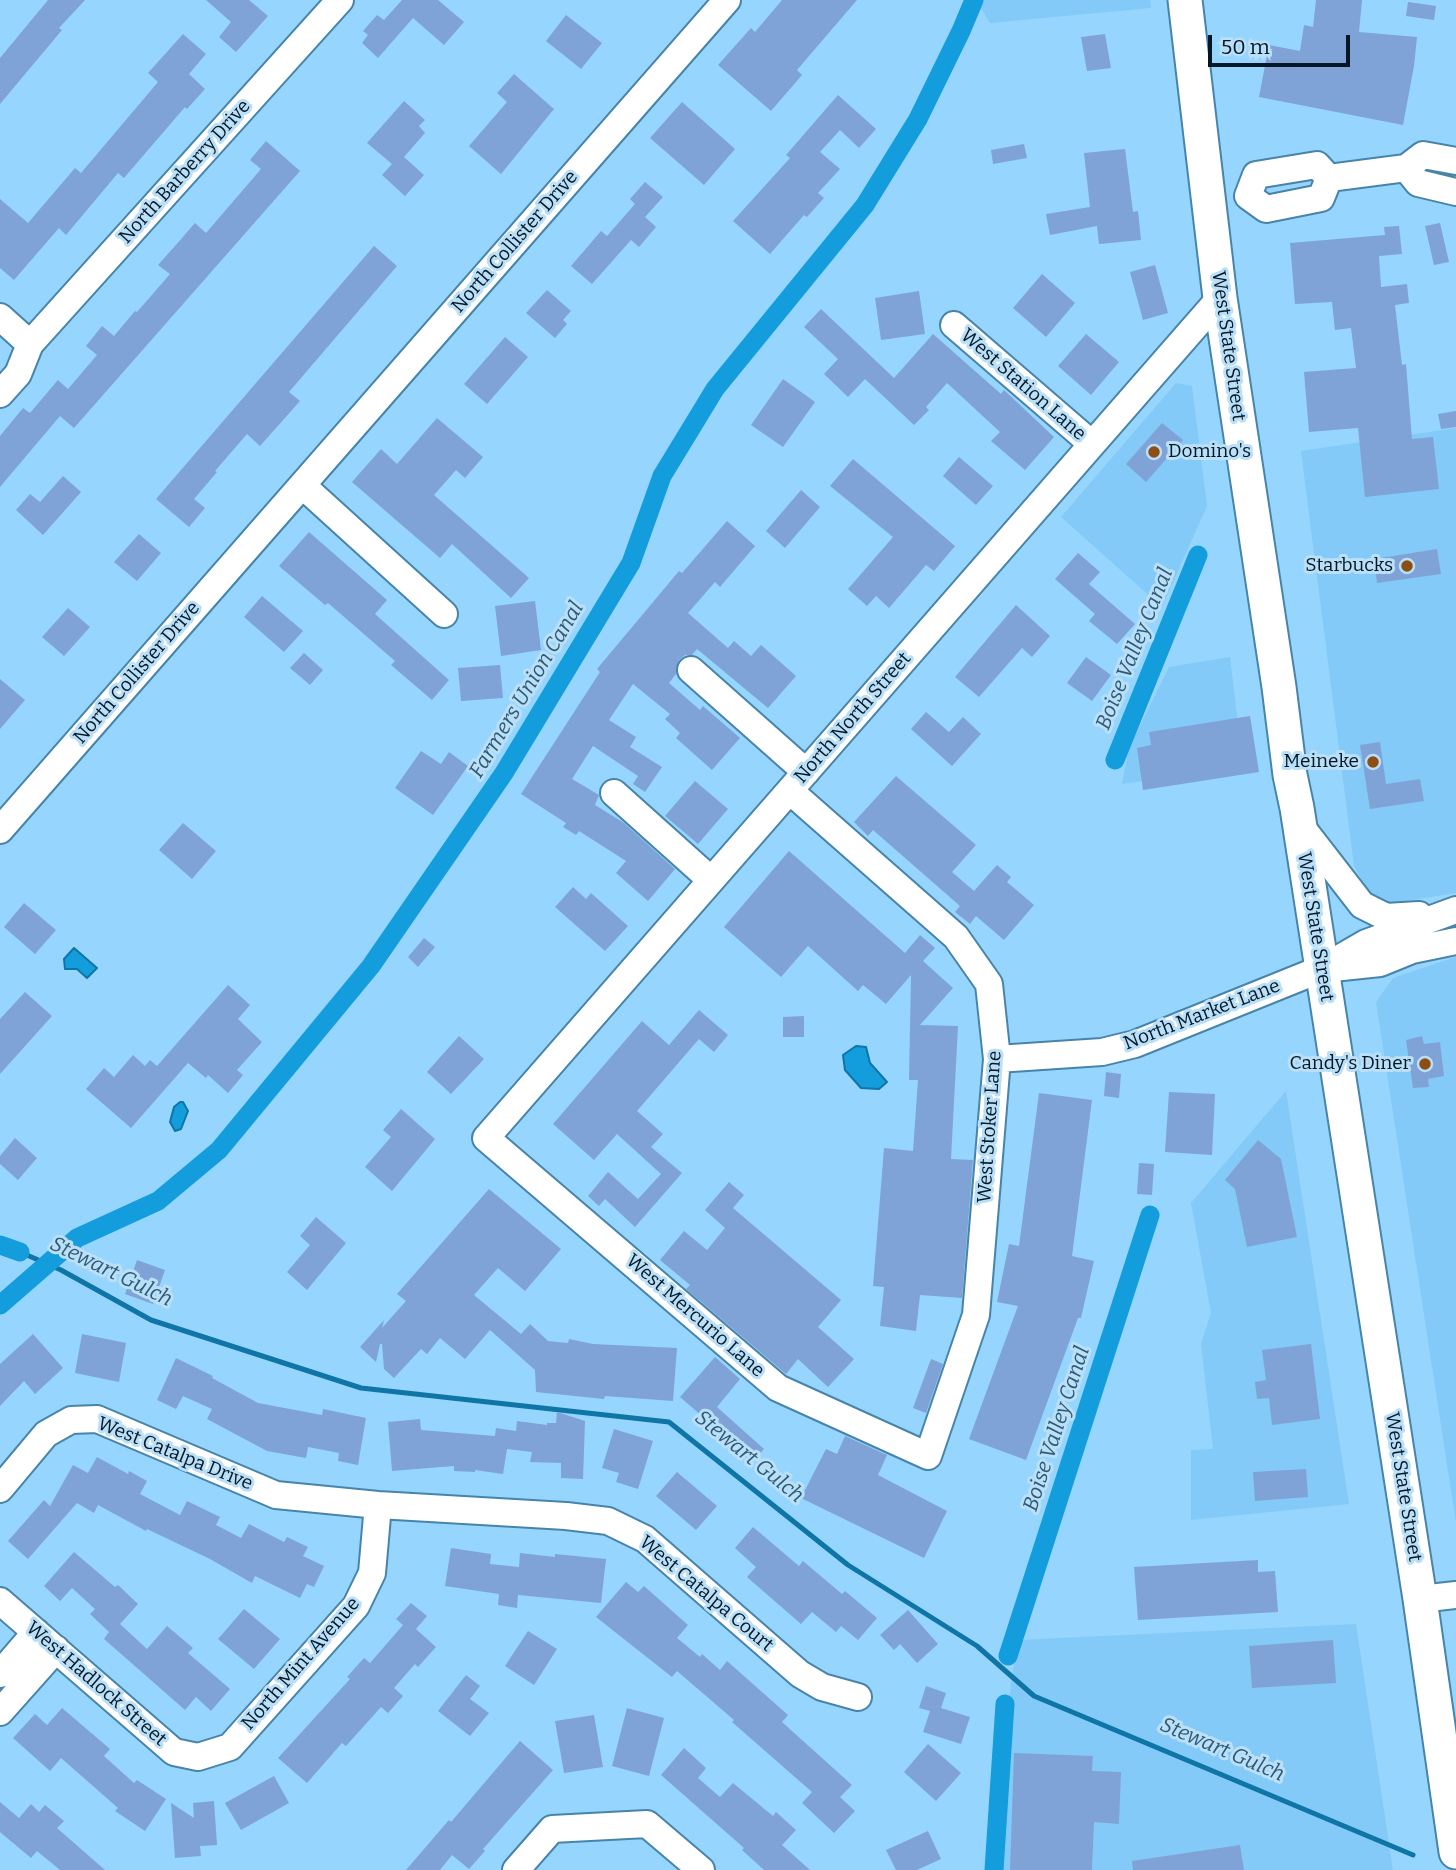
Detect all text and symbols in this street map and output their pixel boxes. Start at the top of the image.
scale bar [1211,21,1353,65]
text: 50 m [1221,34,1270,60]
street label: North Barberry Drive [114,95,256,249]
street label: North Collister Drive [447,166,583,318]
street label: West State Street [1206,270,1250,422]
street label: West Station Lane [956,324,1090,446]
place label: Domino's [1168,441,1251,463]
marker: Domino's [1146,444,1162,460]
place label: Starbucks [1305,555,1393,577]
marker: Starbucks [1399,558,1415,574]
water label: Boise Valley Canal [1091,565,1179,733]
street label: North Collister Drive [69,597,205,749]
water label: Farmers Union Canal [464,597,590,783]
street label: North North Street [790,648,916,788]
place label: Meineke [1283,751,1359,773]
marker: Meineke [1365,754,1381,770]
street label: West State Street [1292,851,1338,1003]
street label: North Market Lane [1121,975,1283,1055]
street label: West Stoker Lane [973,1050,1007,1204]
place label: Candy's Diner [1290,1053,1411,1075]
marker: Candy's Diner [1417,1056,1433,1072]
water label: Stewart Gulch [46,1232,176,1312]
street label: West Mercurio Lane [621,1250,769,1382]
water label: Boise Valley Canal [1018,1343,1096,1515]
water label: Stewart Gulch [690,1405,808,1509]
street label: West State Street [1380,1411,1426,1563]
street label: West Catalpa Drive [94,1412,256,1496]
street label: West Catalpa Court [634,1531,778,1657]
street label: North Mint Avenue [237,1593,365,1735]
street label: West Hadlock Street [21,1617,171,1751]
water label: Stewart Gulch [1156,1712,1288,1788]

